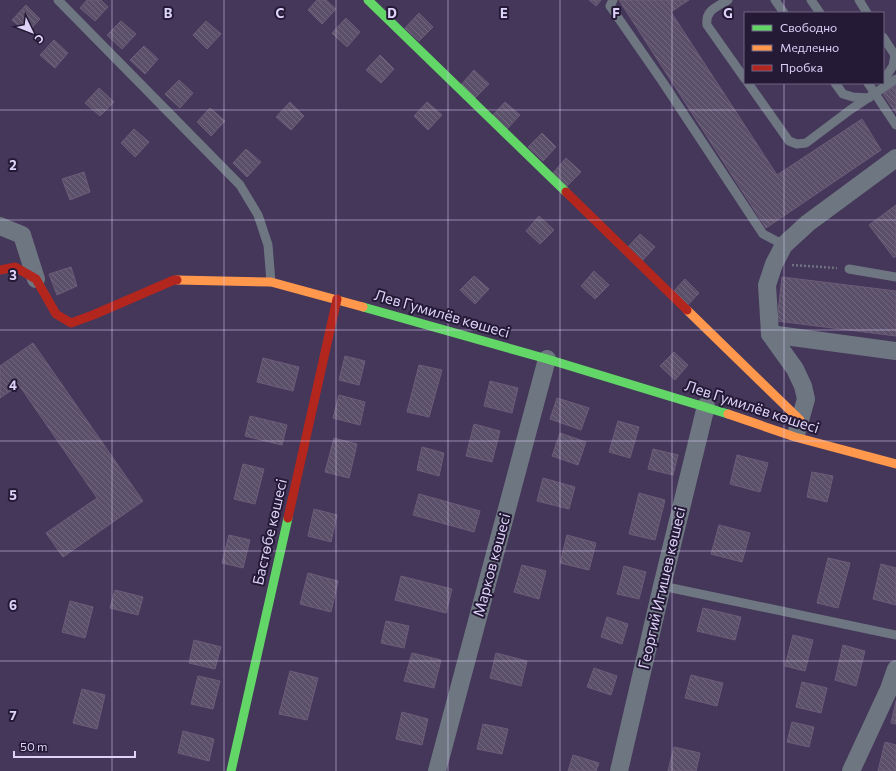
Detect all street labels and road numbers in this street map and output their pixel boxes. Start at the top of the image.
street label: Лев Гумилёв көшесі [372,285,512,341]
street label: Лев Гумилёв көшесі [683,376,822,436]
street label: Бастөбе көшесі [248,477,290,587]
street label: Георгий Игишев көшесі [634,505,688,670]
street label: Марков көшесі [469,511,514,619]

